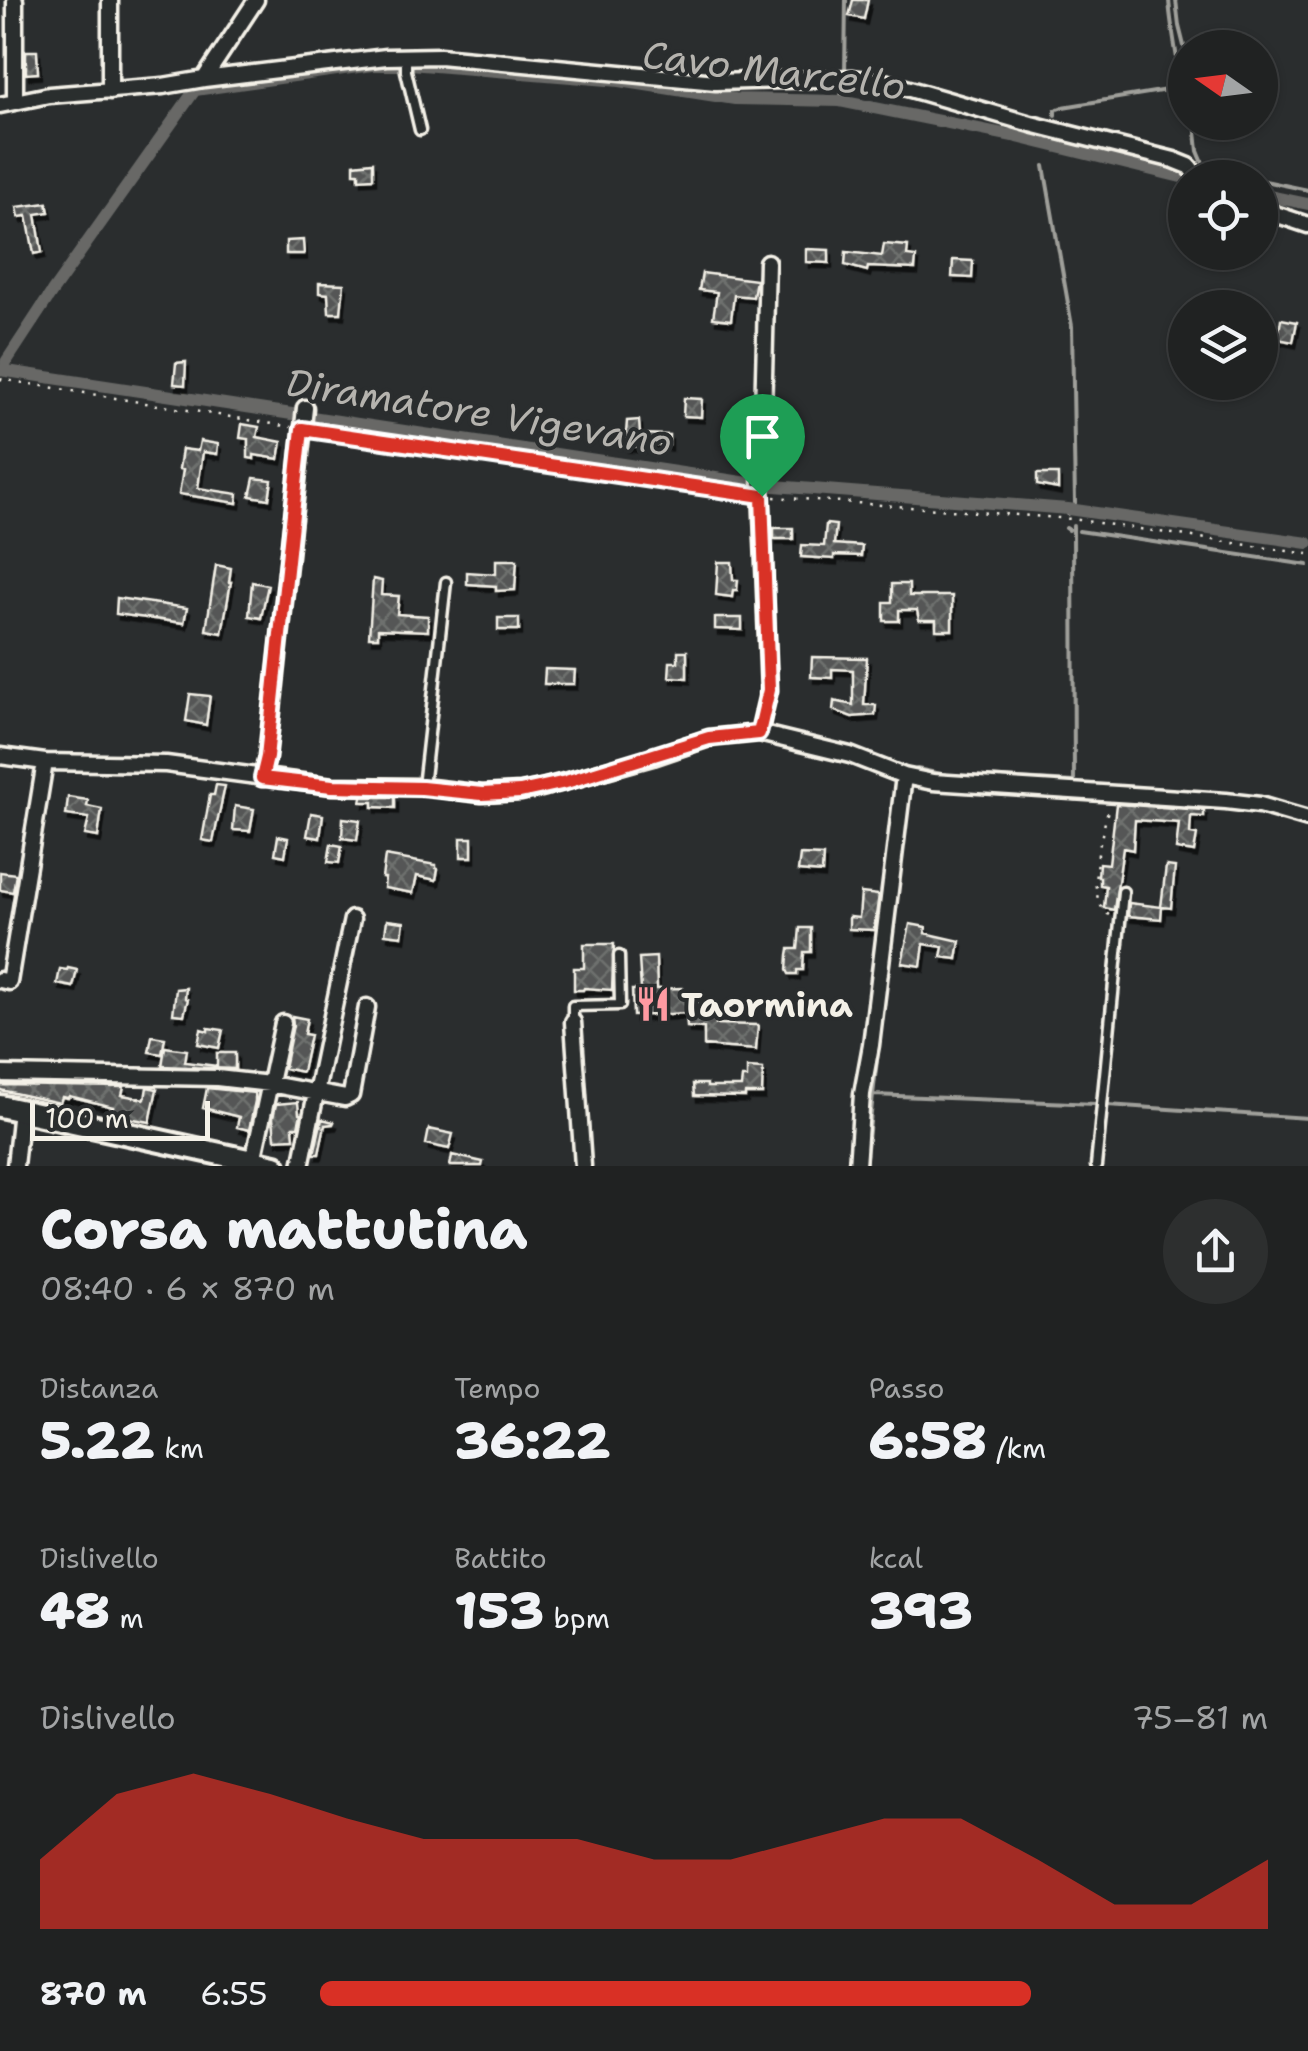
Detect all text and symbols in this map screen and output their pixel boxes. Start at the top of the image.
water label: Cavo Marcello [640,29,908,111]
north arrow [1168,30,1278,140]
map controls [1168,30,1278,400]
button: locate [1168,160,1278,270]
button: layers [1168,290,1278,400]
water label: Diramatore Vigevano [282,356,676,468]
pin [720,394,805,497]
icon: arrive [735,409,790,464]
place label: Taormina [681,981,853,1028]
restaurant icon: Taormina [634,985,672,1023]
scale bar [30,1096,210,1140]
text: 100 m [45,1099,129,1137]
text: Corsa mattutina [40,1192,528,1266]
button: share [1163,1199,1268,1304]
text: 08:40 · 6 × 870 m [40,1267,335,1310]
text: Distanza [40,1369,158,1407]
text: Tempo [454,1369,541,1407]
text: Passo [869,1369,944,1407]
text: 5.22 [40,1407,155,1474]
text: 36:22 [454,1407,610,1474]
text: 6:58 [869,1407,987,1474]
text: km [155,1429,204,1467]
text: /km [987,1429,1046,1467]
text: Dislivello [40,1539,159,1577]
text: Battito [454,1539,547,1577]
text: kcal [869,1539,923,1577]
text: 48 [40,1577,110,1644]
text: 153 [454,1577,544,1644]
text: 393 [869,1577,973,1644]
text: m [110,1599,144,1637]
text: bpm [544,1599,610,1637]
text: Dislivello [40,1696,176,1739]
text: 75–81 m [1132,1696,1268,1739]
text: 870 m [40,1972,147,2015]
text: 6:55 [200,1972,268,2015]

